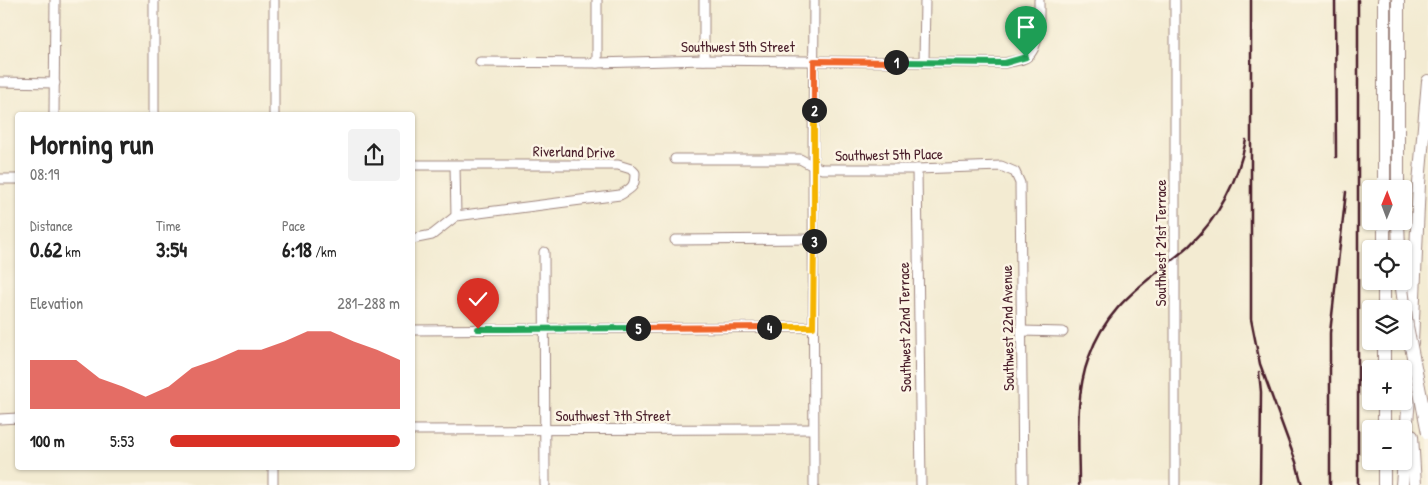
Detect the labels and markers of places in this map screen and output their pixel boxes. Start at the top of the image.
pin [1005,6,1047,57]
pin: 1 [884,50,908,74]
pin: 2 [802,98,826,122]
pin: 3 [802,228,826,254]
pin [457,278,499,329]
pin: 4 [756,314,782,340]
pin: 5 [626,316,650,340]

